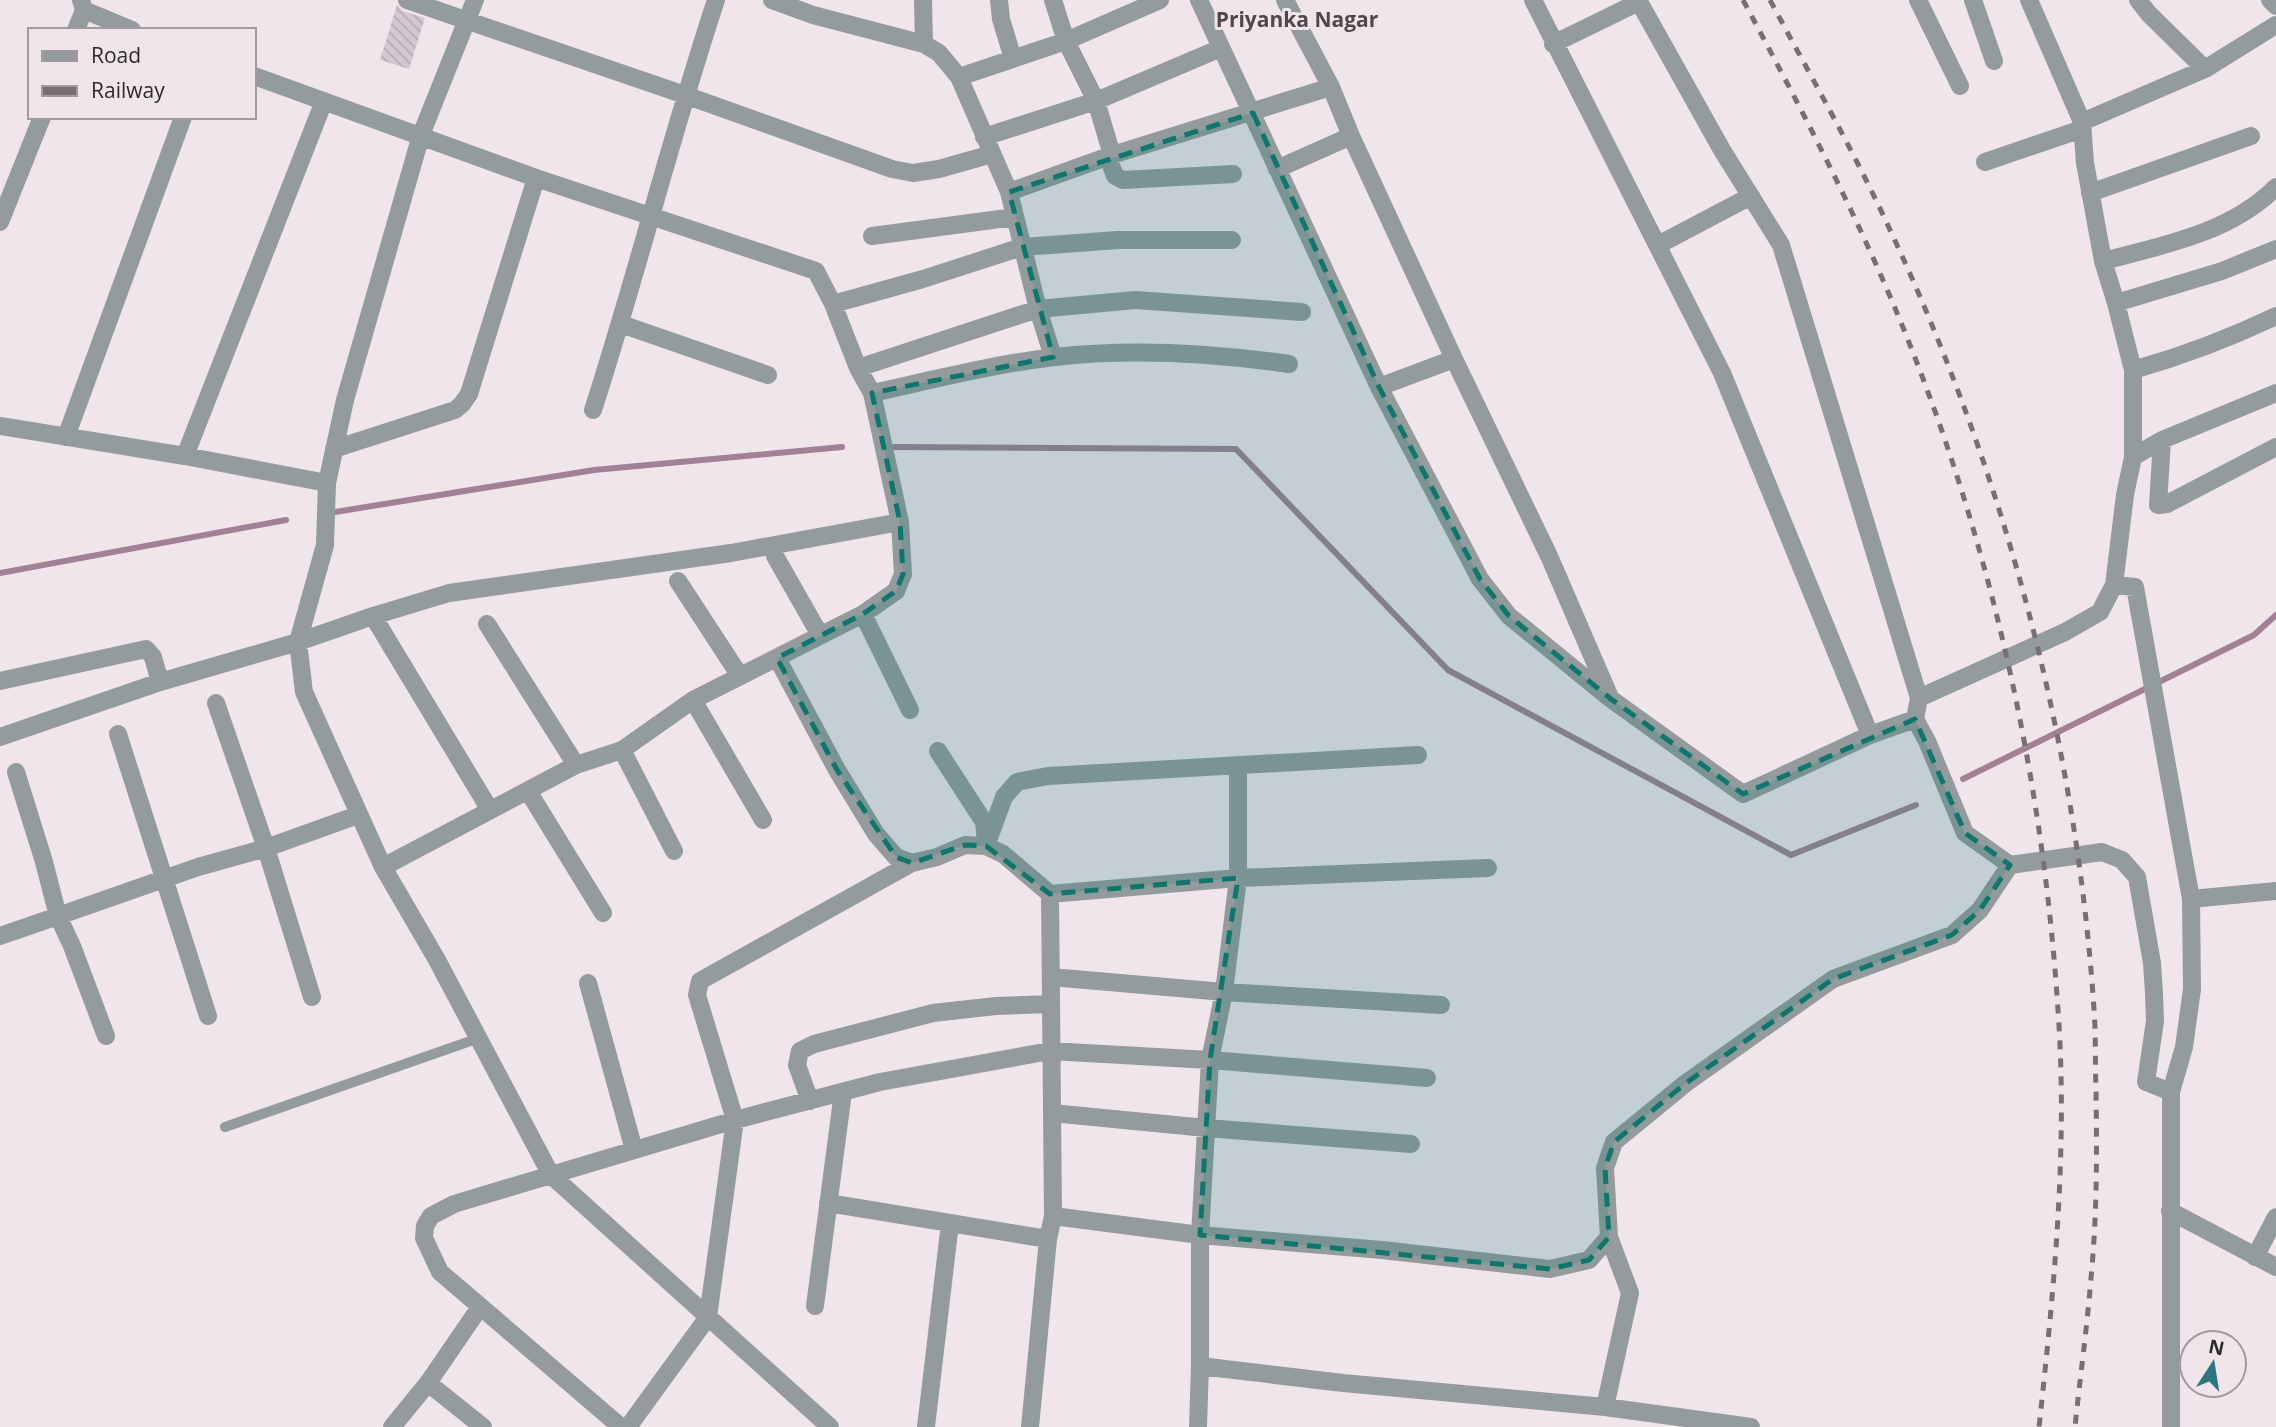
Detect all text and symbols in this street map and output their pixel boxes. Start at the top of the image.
district label: Priyanka Nagar [1216,5,1379,33]
legend [28,28,256,119]
text: Road [91,41,141,69]
text: Railway [91,76,165,104]
north arrow [2178,1329,2248,1399]
text: N [2206,1333,2227,1362]

